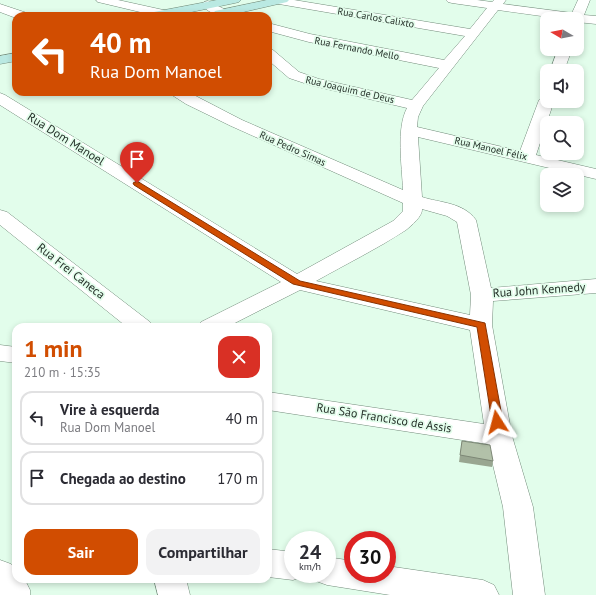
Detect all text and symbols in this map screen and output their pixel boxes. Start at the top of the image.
street label: Rua Carlos Calixto [336,4,415,31]
north arrow [540,12,584,56]
map controls [540,12,584,212]
text: 40 m [90,24,151,61]
icon: left [24,28,76,80]
street label: Rua Fernando Mello [313,34,400,63]
text: Rua Dom Manoel [90,60,222,83]
button: sound [540,64,584,108]
street label: Rua Joaquim de Deus [304,73,396,106]
street label: Rua Dom Manoel [25,109,108,168]
button: search [540,116,584,160]
street label: Rua Pedro Simas [258,128,328,169]
street label: Rua Manoel Félix [453,134,529,163]
pin [120,142,154,183]
icon: arrive [126,148,148,170]
button: layers [540,168,584,212]
street label: Rua Frei Caneca [34,239,108,302]
street label: Rua John Kennedy [492,279,586,300]
text: 1 min [24,333,83,364]
button: close [218,336,260,378]
text: 210 m · 15:35 [24,364,101,381]
street label: Rua São Francisco de Assis [315,399,453,436]
text: Vire à esquerda [60,400,159,419]
position arrow [476,401,518,443]
icon: left [26,407,48,429]
text: 40 m [225,409,258,428]
text: Rua Dom Manoel [60,419,155,436]
icon: arrive [26,467,48,489]
text: Chegada ao destino [60,469,186,488]
text: 170 m [217,469,258,488]
button: Sair [24,529,138,575]
button: Compartilhar [146,529,260,575]
speed limit sign: 30 [344,531,396,583]
text: 24 [299,539,321,565]
text: km/h [299,560,321,573]

